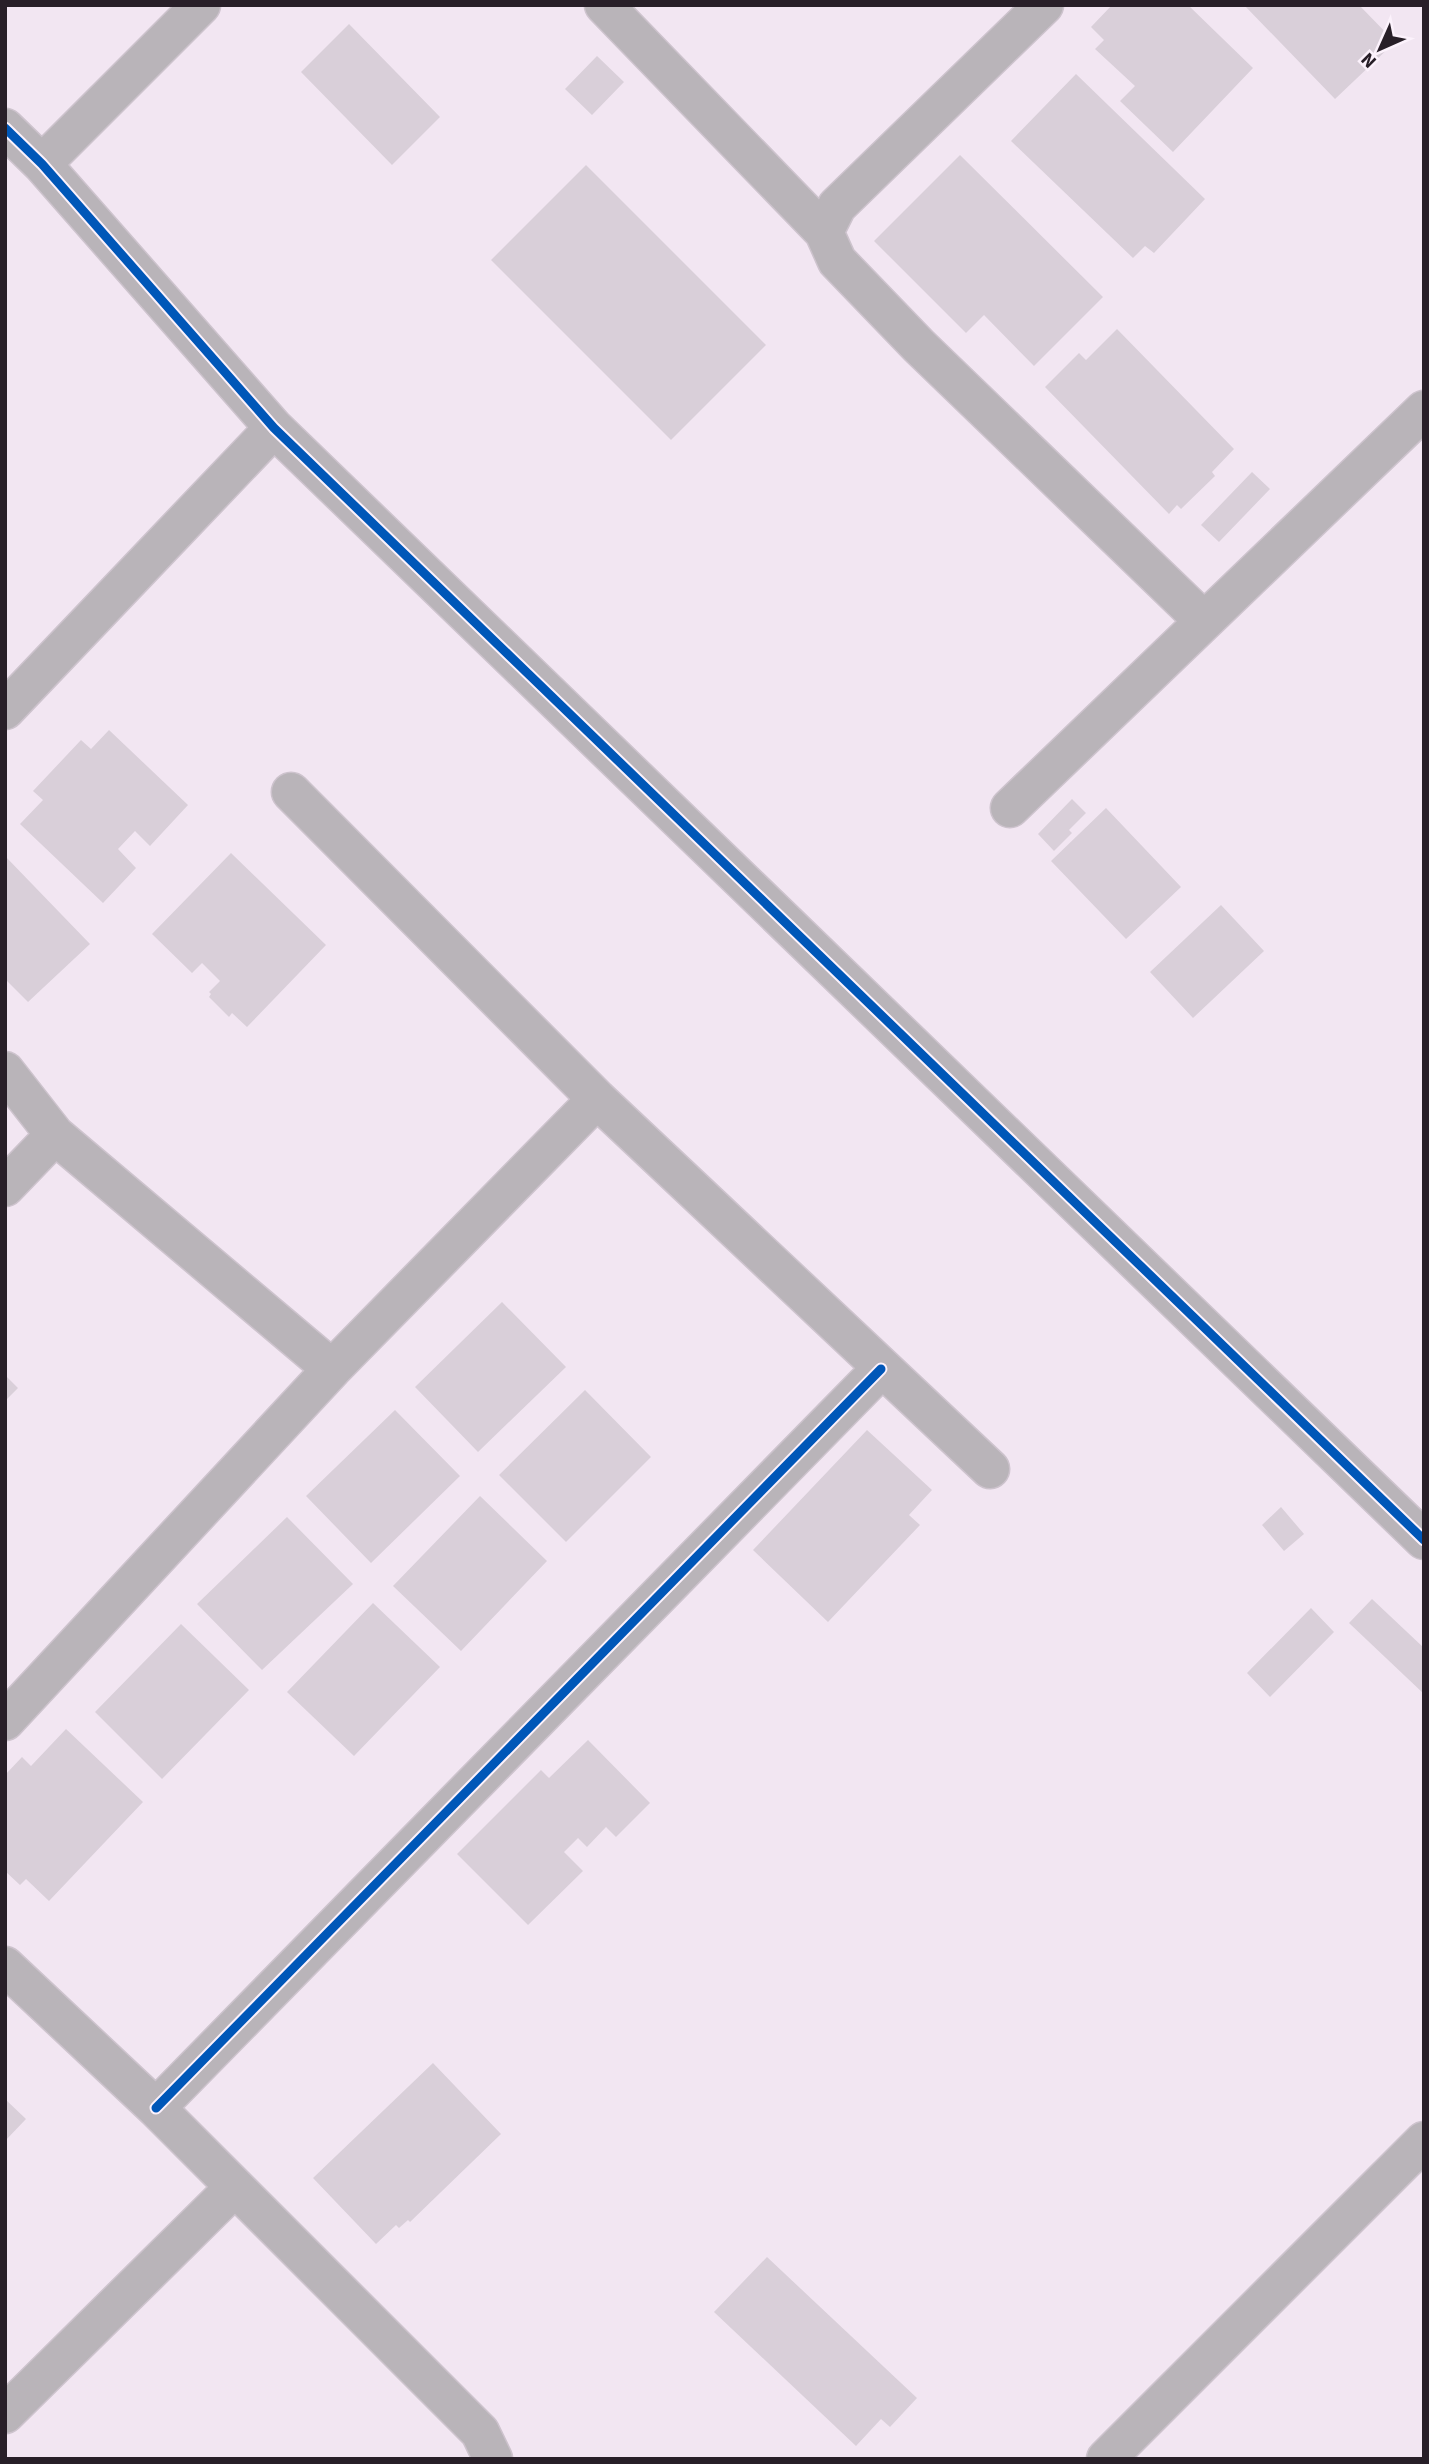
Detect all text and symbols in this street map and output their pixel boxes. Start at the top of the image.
north arrow [1345,14,1415,84]
text: N [1355,46,1383,74]

